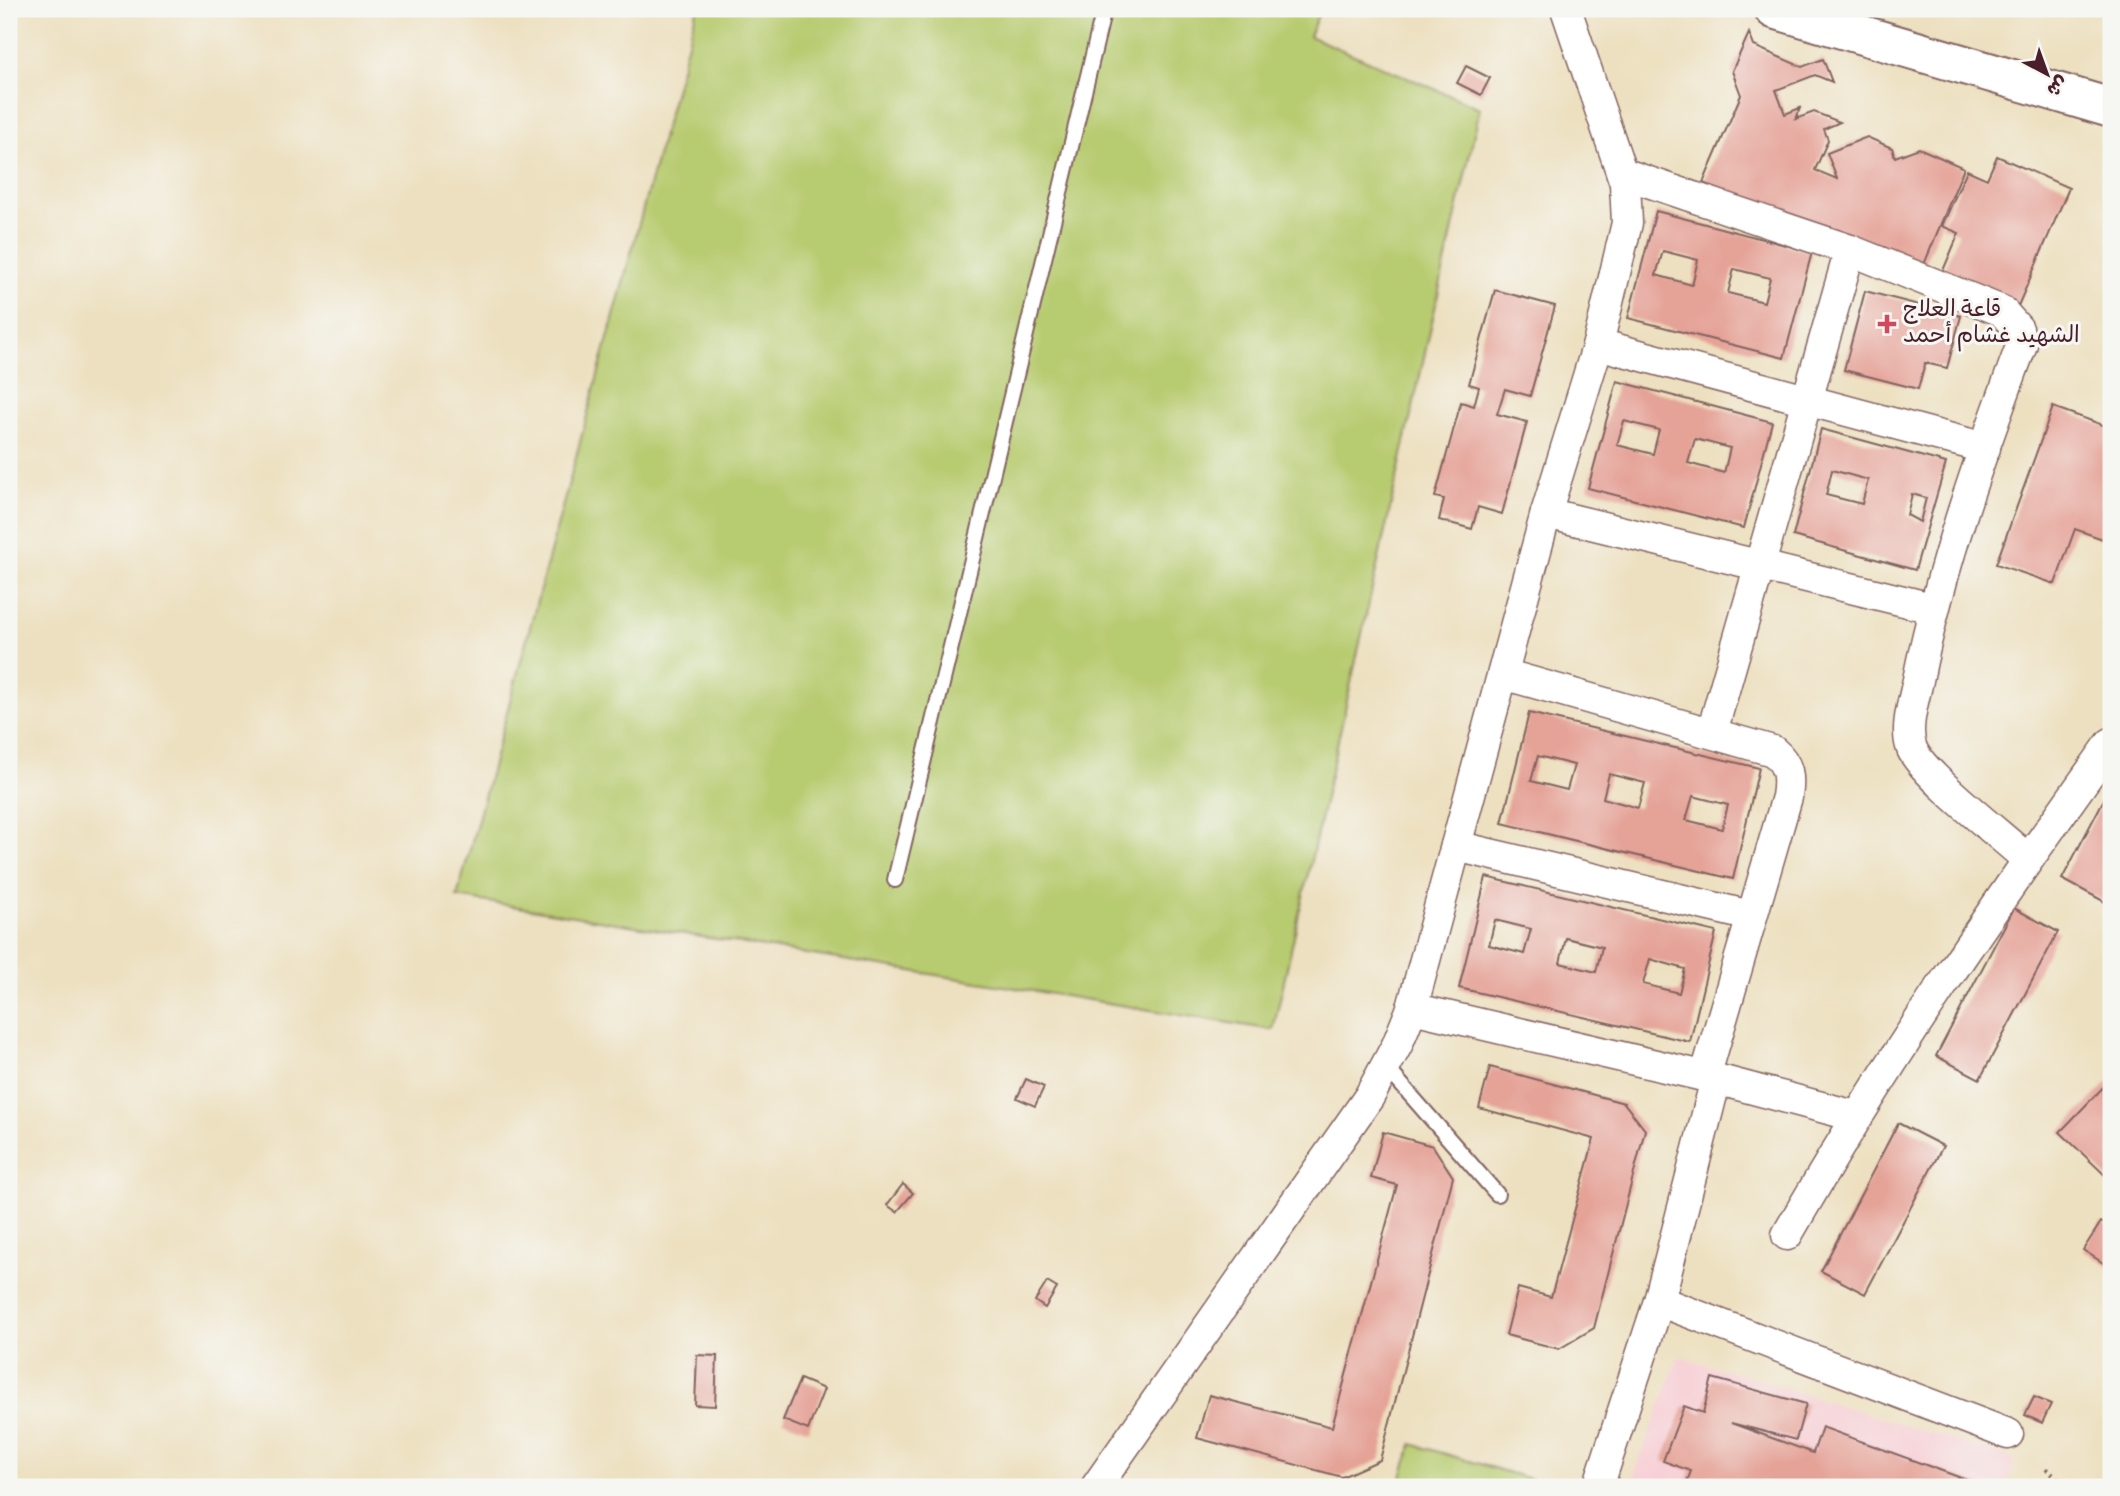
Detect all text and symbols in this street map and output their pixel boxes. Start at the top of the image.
north arrow [2011,38,2082,108]
text: ش [2039,67,2073,101]
place label: قاعة العلاج الشهيد غشام أحمد [1903,295,2080,354]
marker: قاعة العلاج الشهيد غشام أحمد [1877,314,1897,334]

